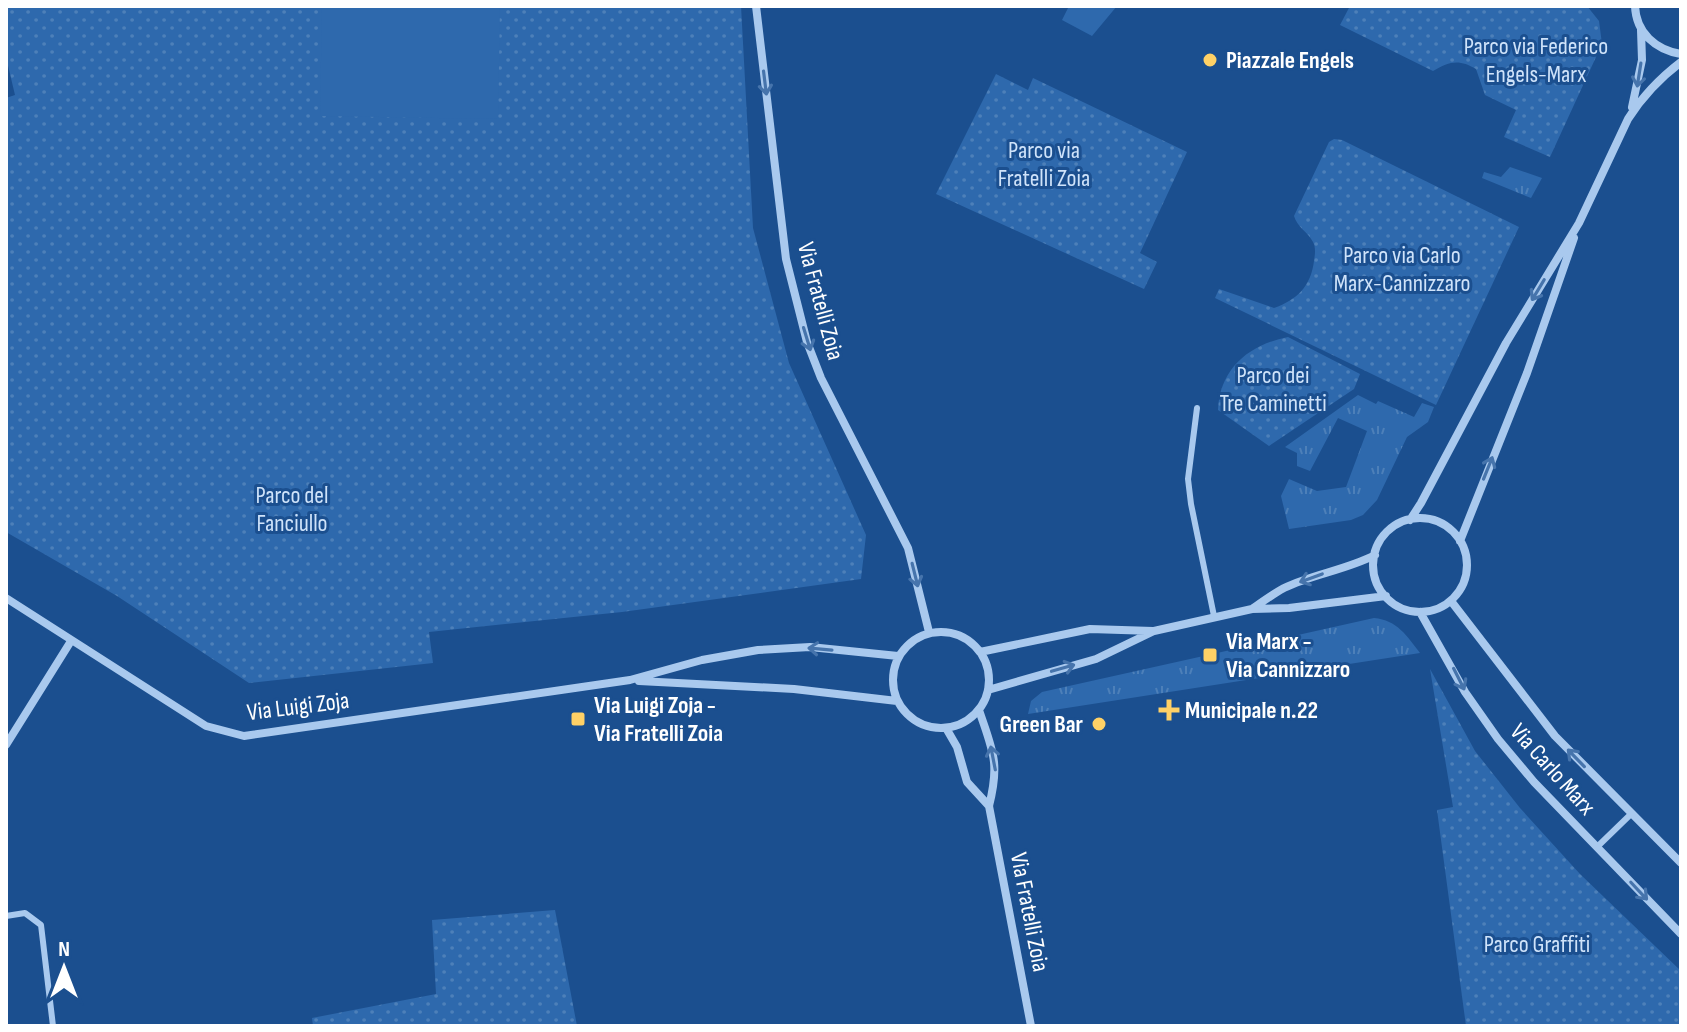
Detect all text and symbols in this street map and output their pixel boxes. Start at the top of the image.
park label: Parco via Federico Engels-Marx [1464,32,1608,89]
place label: Piazzale Engels [1226,46,1354,75]
marker: Piazzale Engels [1201,51,1219,69]
one-way arrow [1631,62,1646,88]
one-way arrow [758,70,773,96]
park label: Parco via Fratelli Zoia [998,136,1090,193]
street label: Via Fratelli Zoia [791,239,850,363]
park label: Parco via Carlo Marx-Cannizzaro [1334,241,1470,298]
one-way arrow [1530,278,1546,301]
one-way arrow [800,326,815,352]
park label: Parco dei Tre Caminetti [1219,361,1327,418]
one-way arrow [1482,456,1496,481]
park label: Parco del Fanciullo [256,481,328,538]
one-way arrow [908,562,923,588]
one-way arrow [1299,572,1324,586]
place label: Via Marx - Via Cannizzaro [1226,627,1350,684]
one-way arrow [808,641,834,656]
marker: Via Marx - Via Cannizzaro [1201,646,1219,664]
one-way arrow [1050,660,1076,675]
one-way arrow [1451,667,1467,691]
street label: Via Luigi Zoja [245,686,351,727]
place label: Via Luigi Zoja - Via Fratelli Zoia [594,691,723,748]
place label: Municipale n.22 [1185,696,1318,725]
marker: Municipale n.22 [1160,701,1178,719]
marker: Via Luigi Zoja - Via Fratelli Zoia [569,710,587,728]
place label: Green Bar [1000,710,1084,739]
marker: Green Bar [1090,715,1108,733]
street label: Via Carlo Marx [1504,717,1601,821]
one-way arrow [985,745,1000,771]
one-way arrow [1567,748,1586,768]
street label: Via Fratelli Zoia [1004,850,1055,974]
one-way arrow [1629,881,1648,900]
north arrow [24,928,104,1008]
park label: Parco Graffiti [1484,930,1590,959]
text: N [58,936,70,963]

